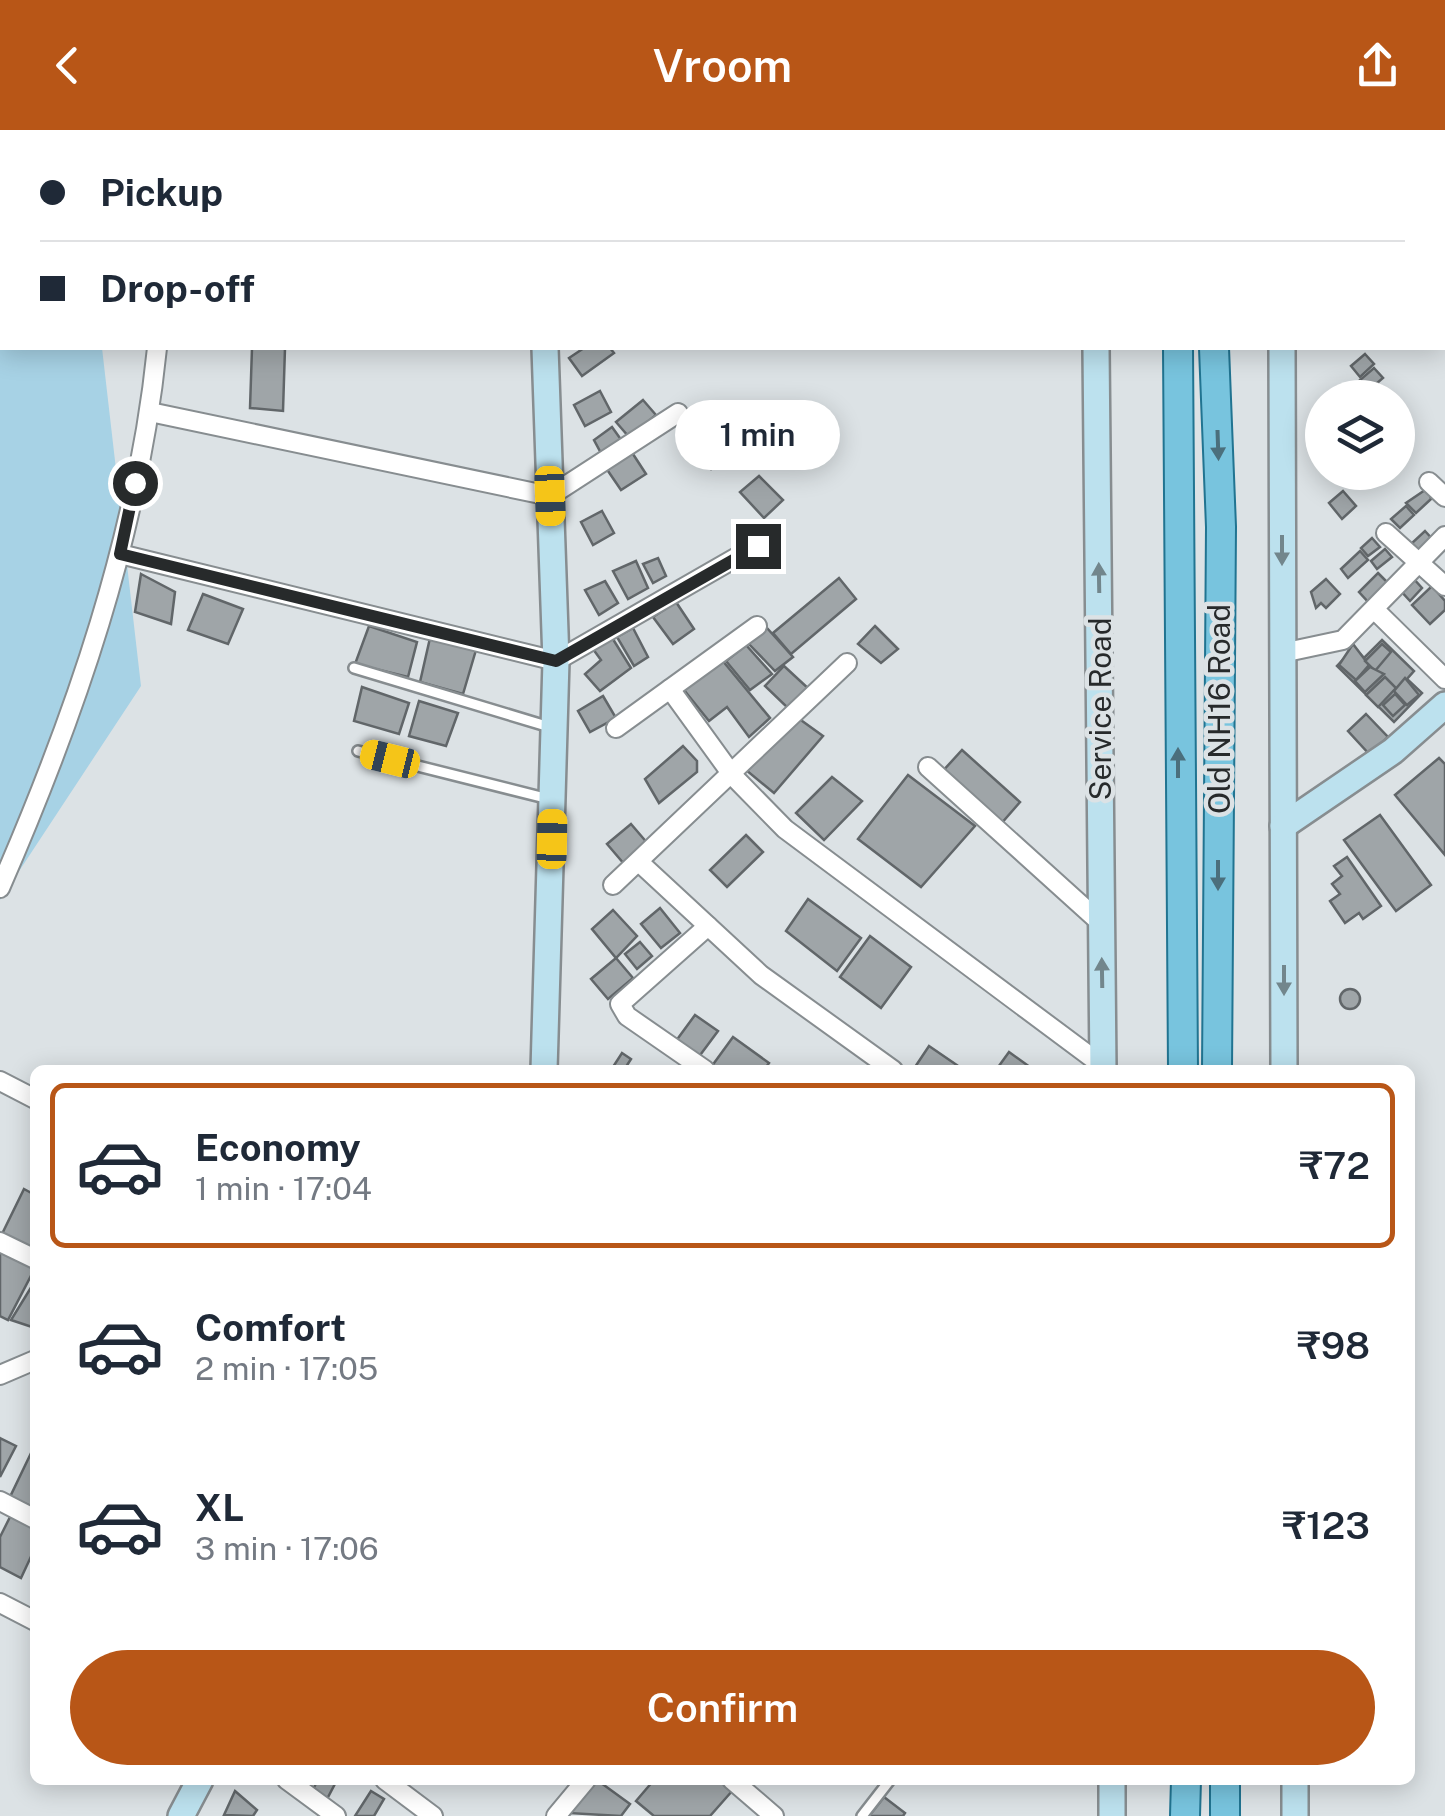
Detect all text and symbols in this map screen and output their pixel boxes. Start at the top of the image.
icon: back [40,38,95,93]
icon: share [1350,38,1405,93]
text: Vroom [653,39,792,92]
text: Pickup [100,170,223,215]
text: Drop-off [100,266,255,311]
map controls [1305,380,1415,490]
button: layers [1305,380,1415,490]
callout: 1 min [676,401,840,471]
text: 1 min [719,416,796,453]
one-way arrow [1210,429,1226,461]
route start [113,461,158,506]
car [534,465,566,527]
route end [736,524,781,569]
one-way arrow [1274,534,1290,566]
one-way arrow [1091,561,1107,593]
street label: Old NH16 Road [1201,604,1237,814]
street label: Service Road [1082,617,1118,801]
car [357,737,423,781]
one-way arrow [1170,746,1186,778]
car [536,809,568,869]
one-way arrow [1210,859,1226,891]
one-way arrow [1094,956,1110,988]
one-way arrow [1276,964,1292,996]
icon: car [75,1121,165,1211]
text: Economy [195,1125,361,1170]
text: ₹72 [1300,1143,1370,1188]
text: 1 min · 17:04 [195,1170,372,1207]
icon: car [75,1301,165,1391]
text: Comfort [195,1305,346,1350]
text: ₹98 [1297,1323,1370,1368]
text: 2 min · 17:05 [195,1350,378,1387]
icon: car [75,1481,165,1571]
text: XL [195,1485,244,1530]
text: ₹123 [1283,1503,1370,1548]
text: 3 min · 17:06 [195,1530,379,1567]
button: Confirm [70,1650,1375,1765]

